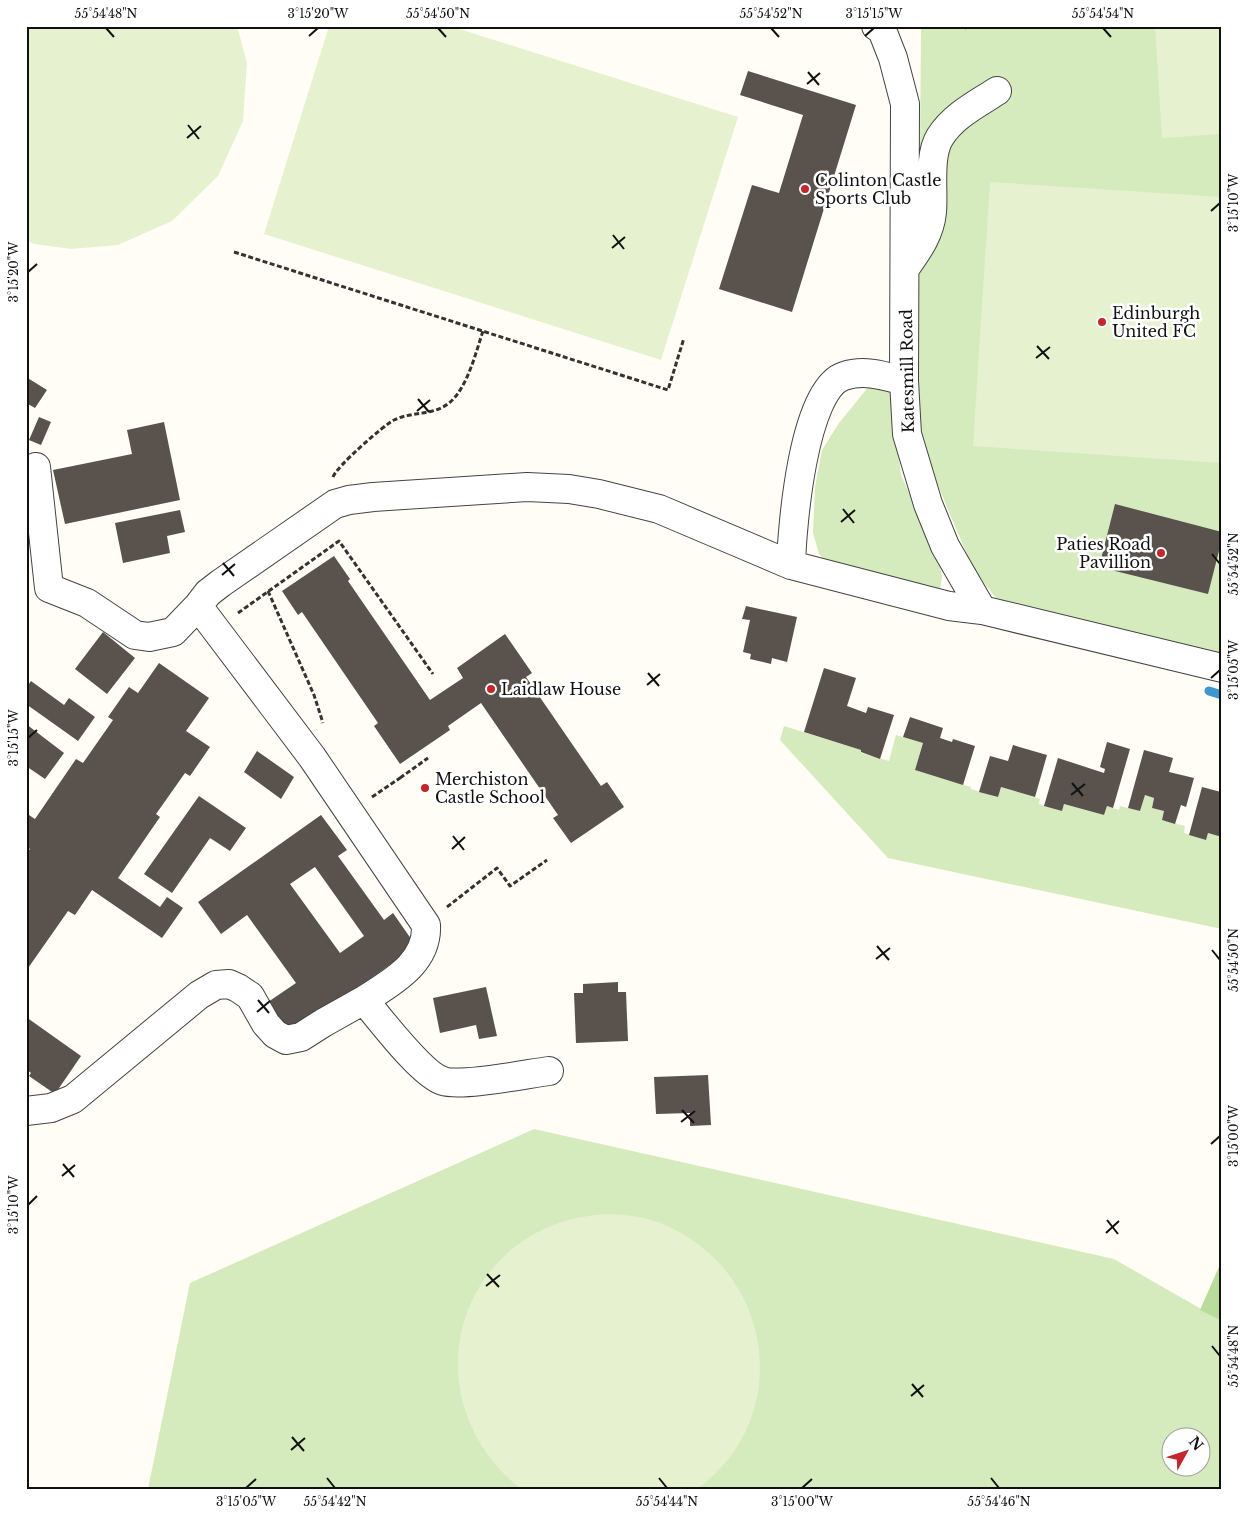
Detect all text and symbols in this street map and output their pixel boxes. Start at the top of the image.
text: 55°54'48"N [75,6,138,21]
text: 3°15'20"W [288,6,349,21]
text: 55°54'50"N [406,6,470,21]
text: 55°54'52"N [740,6,803,21]
text: 3°15'15"W [846,6,903,21]
text: 55°54'54"N [1072,6,1134,21]
place label: Colinton Castle Sports Club [815,170,941,208]
text: 3°15'10"W [1226,173,1241,232]
marker: Colinton Castle Sports Club [799,183,811,195]
text: 3°15'20"W [6,241,21,302]
place label: Edinburgh United FC [1112,303,1200,341]
street label: Katesmill Road [896,309,918,433]
marker: Edinburgh United FC [1096,316,1108,328]
text: 55°54'52"N [1226,532,1241,595]
place label: Paties Road Pavillion [1056,534,1151,572]
marker: Paties Road Pavillion [1155,547,1167,559]
text: 3°15'05"W [1226,639,1241,700]
place label: Laidlaw House [501,679,621,699]
marker: Laidlaw House [485,683,497,695]
text: 3°15'15"W [6,709,21,766]
place label: Merchiston Castle School [435,769,545,807]
marker: Merchiston Castle School [419,782,431,794]
text: 55°54'50"N [1226,928,1241,992]
text: 3°15'00"W [1226,1104,1241,1167]
text: 3°15'10"W [6,1175,21,1234]
text: 55°54'48"N [1226,1324,1241,1387]
north arrow [1160,1428,1210,1478]
text: N [1185,1433,1207,1454]
text: 3°15'05"W [216,1494,277,1509]
text: 55°54'42"N [304,1494,367,1509]
text: 55°54'44"N [636,1494,698,1509]
text: 3°15'00"W [771,1494,834,1509]
text: 55°54'46"N [967,1494,1031,1509]

